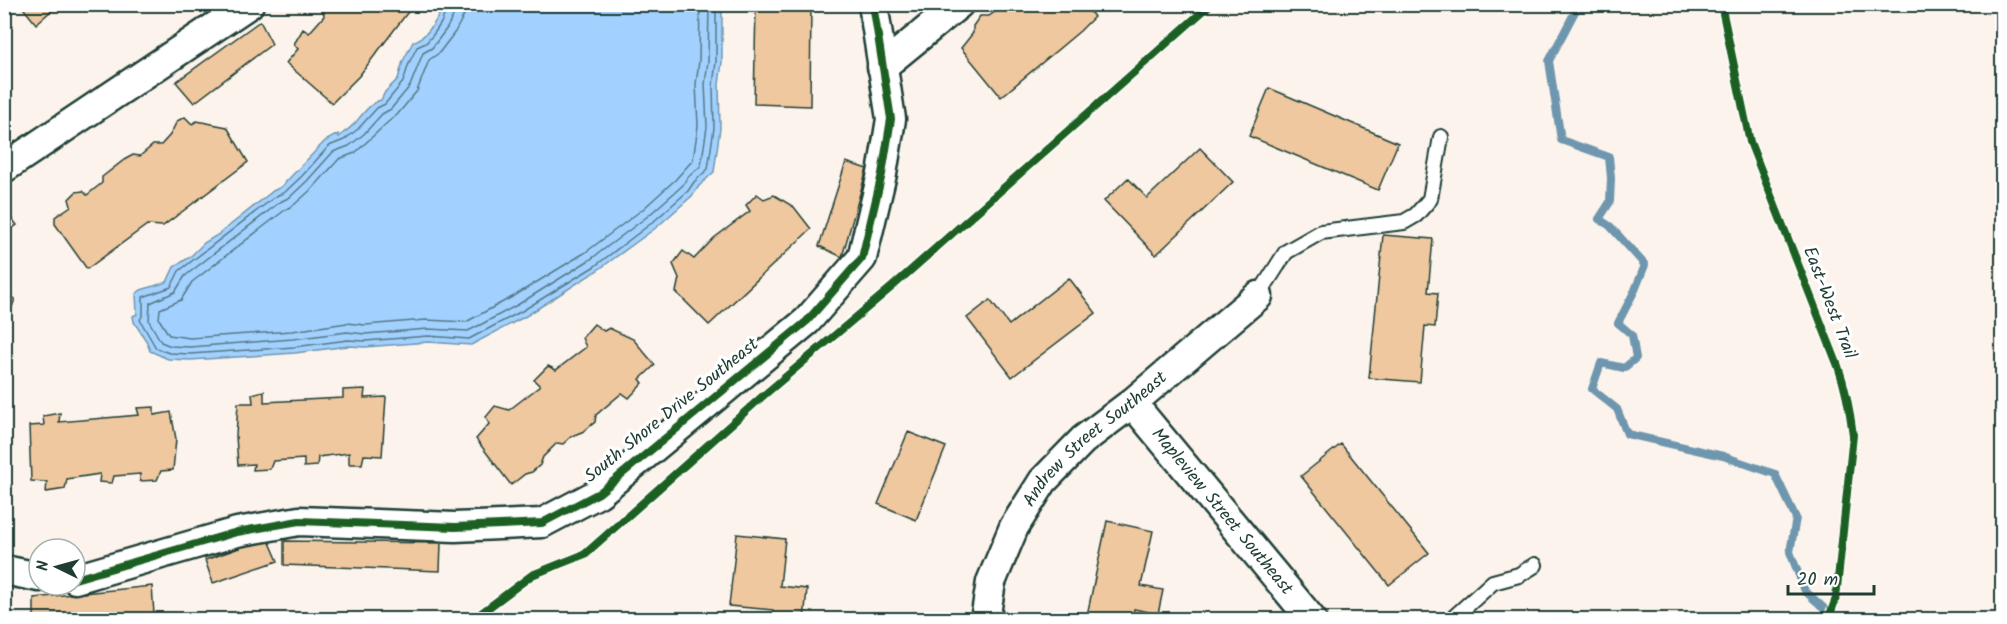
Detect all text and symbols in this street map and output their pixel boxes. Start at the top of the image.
street label: East-West Trail [1794,242,1864,364]
street label: South Shore Drive Southeast [578,331,767,491]
street label: Andrew Street Southeast [1016,364,1175,513]
street label: Mapleview Street Southeast [1144,421,1301,602]
north arrow [27,537,87,597]
scale bar [1788,558,1874,596]
text: N [31,560,56,572]
text: 20 m [1797,566,1838,595]

